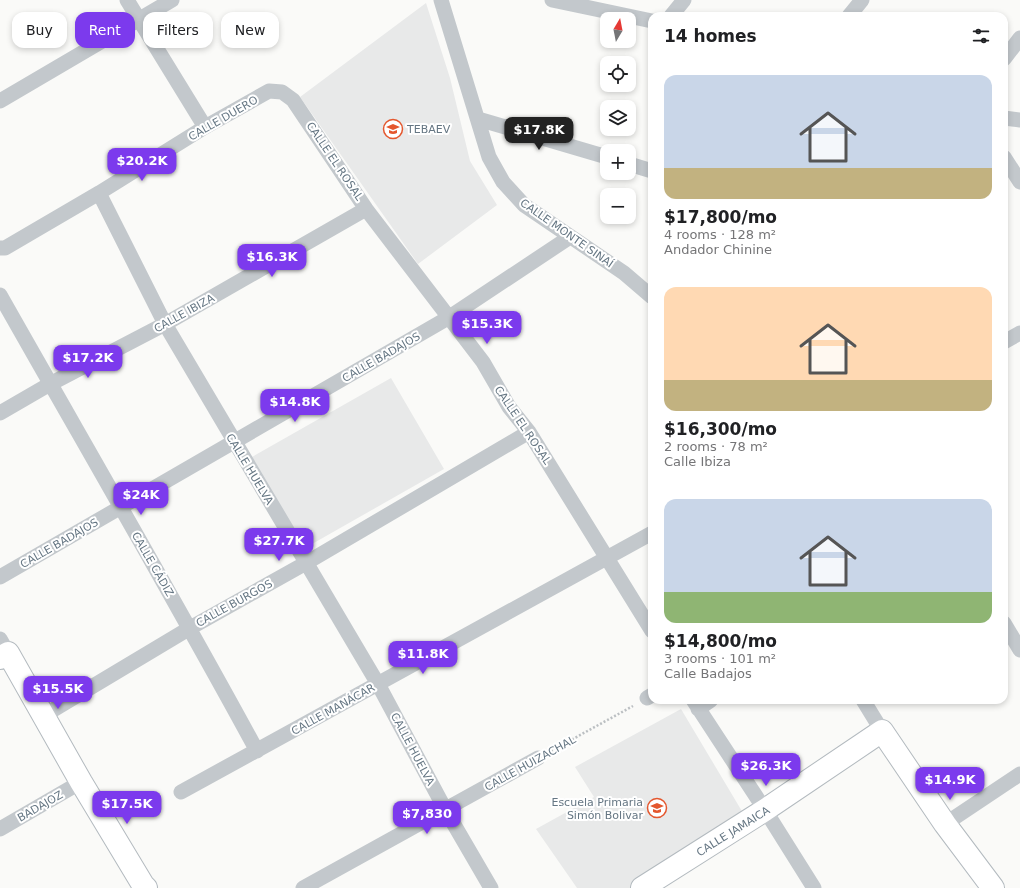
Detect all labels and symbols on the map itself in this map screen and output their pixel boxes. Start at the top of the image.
north arrow [600,12,636,48]
street label: CALLE DUERO [186,93,260,143]
pin: $17.8K [506,117,572,151]
school or university icon: TEBAEV [382,118,404,140]
street label: CALLE EL ROSAL [304,120,366,204]
place label: TEBAEV [406,123,451,136]
pin: $20.2K [109,148,175,182]
street label: CALLE MONTE SINAÍ [518,196,616,270]
pin: $16.3K [239,244,305,278]
street label: CALLE IBIZA [152,291,217,335]
pin: $15.3K [454,311,520,345]
street label: CALLE BADAJOS [340,330,422,385]
pin: $17.2K [55,345,121,379]
street label: CALLE EL ROSAL [492,384,554,468]
pin: $14.8K [262,389,328,423]
street label: CALLE HUELVA [223,431,276,507]
pin: $24K [117,482,165,516]
street label: CALLE BADAJOS [18,516,100,571]
pin: $27.7K [246,528,312,562]
street label: CALLE CÁDIZ [129,530,177,599]
street label: CALLE BURGOS [194,577,275,630]
pin: $11.8K [390,641,456,675]
pin: $15.5K [25,676,91,710]
street label: CALLE MANÁCAR [289,681,378,738]
street label: CALLE HUELVA [388,711,437,788]
street label: CALLE HUIZACHAL [483,733,579,794]
pin: $26.3K [733,753,799,787]
pin: $14.9K [917,767,983,801]
street label: BADAJOZ [15,788,66,825]
pin: $17.5K [94,791,160,825]
place label: Escuela Primaria Simón Bolivar [551,796,643,822]
school or university icon: Escuela Primaria Simón Bolivar [646,797,668,819]
pin: $7,830 [394,801,460,835]
street label: CALLE JAMAICA [694,803,773,859]

